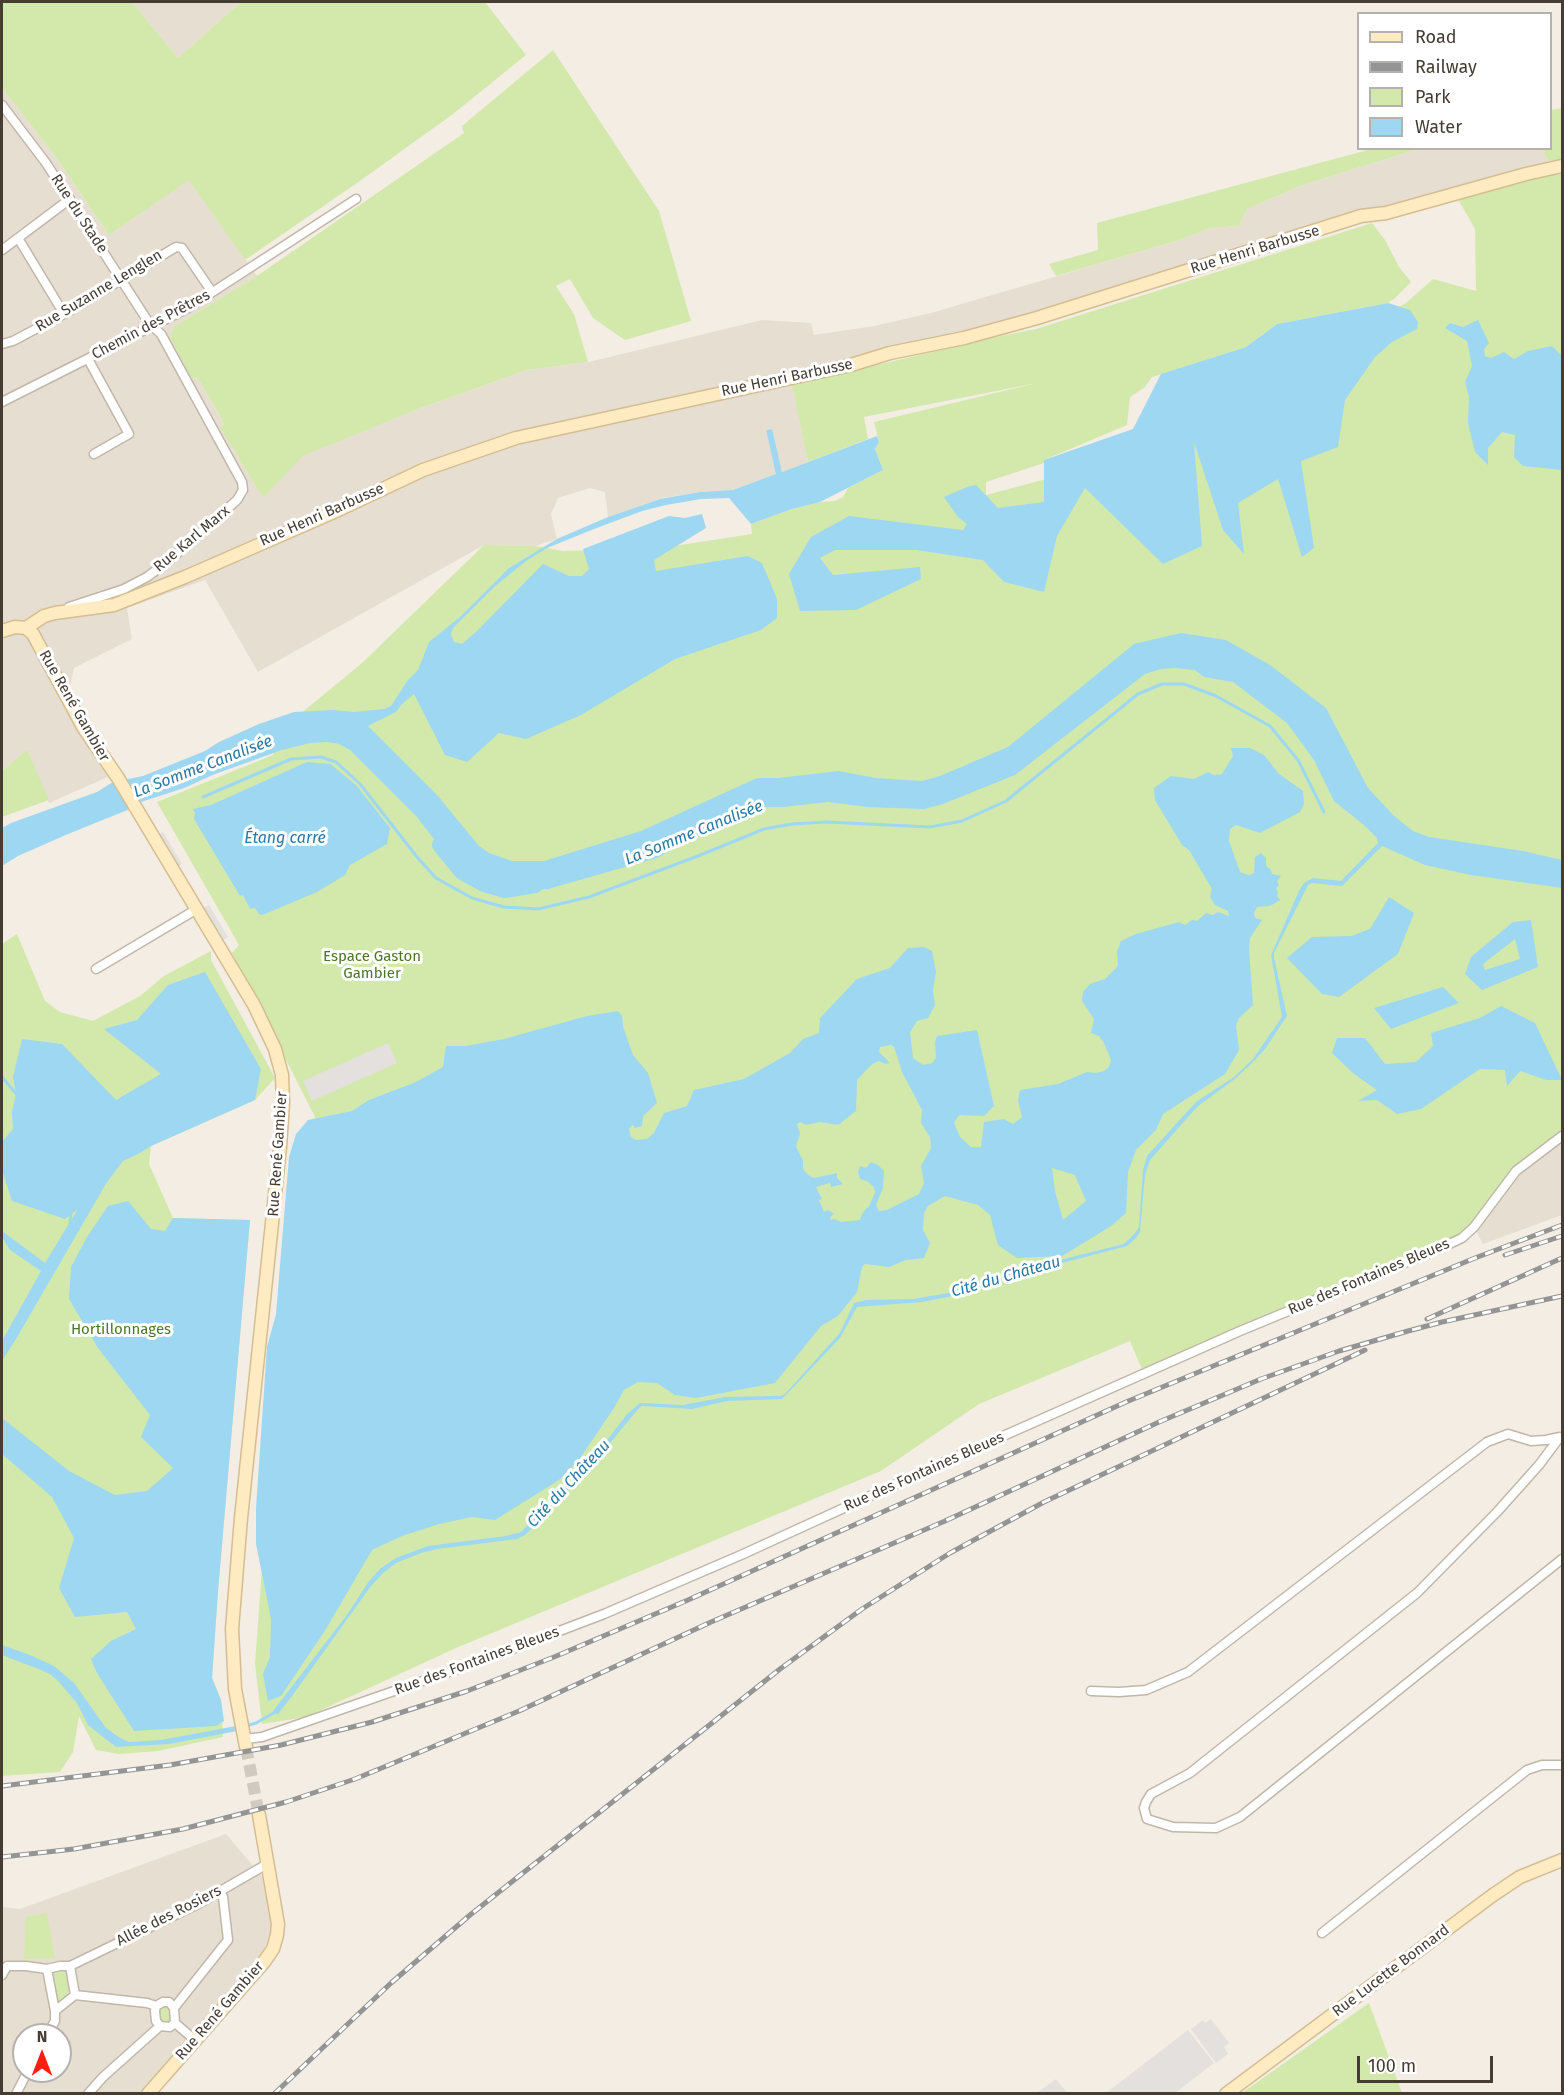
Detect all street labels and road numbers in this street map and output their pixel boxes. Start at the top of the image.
street label: Rue du Stade [47,171,111,257]
street label: Rue Henri Barbusse [1188,222,1322,278]
street label: Rue Suzanne Lenglen [33,246,165,336]
street label: Chemin des Prêtres [89,286,213,364]
street label: Rue Henri Barbusse [720,355,854,401]
street label: Rue Henri Barbusse [257,480,387,550]
street label: Rue Karl Marx [150,502,234,576]
street label: Rue René Gambier [35,647,113,765]
street label: Rue René Gambier [265,1091,291,1217]
street label: Rue des Fontaines Bleues [1286,1235,1452,1319]
street label: Rue des Fontaines Bleues [841,1428,1007,1516]
street label: Rue des Fontaines Bleues [392,1623,562,1699]
street label: Allée des Rosiers [114,1882,224,1950]
street label: Rue Lucette Bonnard [1329,1921,1453,2021]
street label: Rue René Gambier [172,1958,268,2064]

